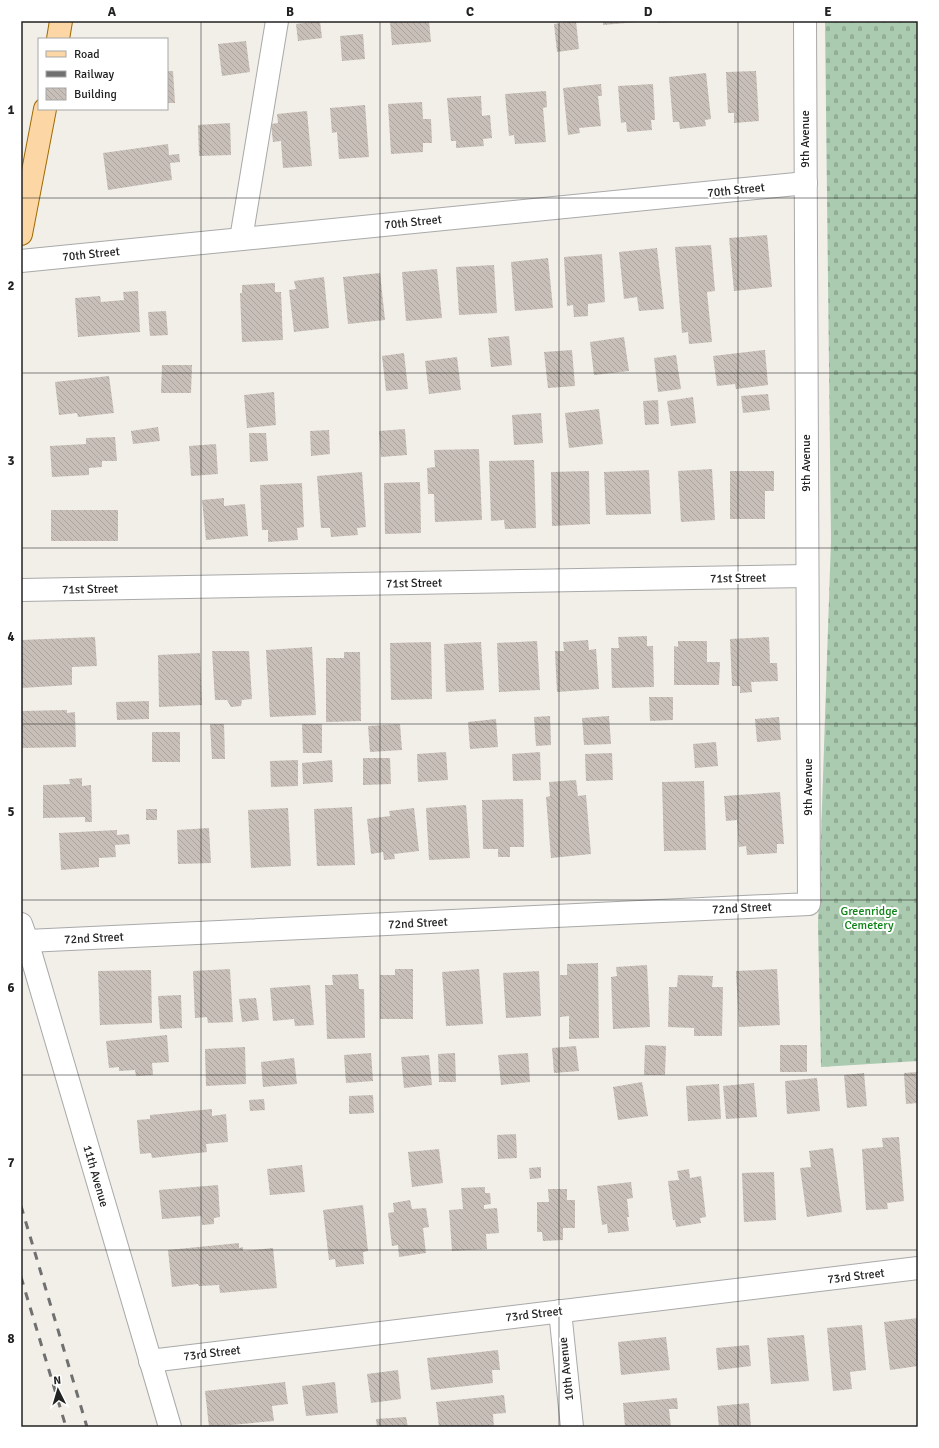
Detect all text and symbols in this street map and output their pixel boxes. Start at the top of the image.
text: A [108,4,117,20]
text: B [286,4,294,20]
text: C [466,4,474,20]
text: D [644,4,653,20]
text: E [824,4,832,20]
legend [38,38,168,110]
text: Road [74,47,100,62]
text: Railway [74,67,114,82]
text: Building [74,87,117,102]
text: 1 [7,102,15,118]
street label: 9th Avenue [798,110,813,168]
street label: 70th Street [707,180,765,201]
street label: 70th Street [384,212,442,233]
street label: 70th Street [62,244,120,265]
text: 2 [7,278,15,294]
street label: 9th Avenue [799,434,814,492]
text: 3 [7,453,15,469]
street label: 71st Street [710,571,766,586]
street label: 71st Street [386,576,442,591]
street label: 71st Street [62,582,118,597]
text: 4 [7,629,15,645]
street label: 9th Avenue [801,758,816,816]
text: 5 [7,804,15,820]
street label: 72nd Street [712,899,772,918]
park label: Greenridge Cemetery [840,904,898,933]
street label: 72nd Street [388,914,448,933]
street label: 72nd Street [64,929,124,948]
text: 6 [7,980,15,996]
street label: 11th Avenue [80,1143,112,1209]
text: 7 [7,1155,15,1171]
street label: 73rd Street [827,1266,886,1287]
street label: 73rd Street [505,1304,564,1325]
text: 8 [7,1331,15,1347]
street label: 10th Avenue [556,1336,577,1401]
street label: 73rd Street [183,1343,242,1364]
north arrow [38,1370,78,1410]
text: N [53,1374,62,1387]

